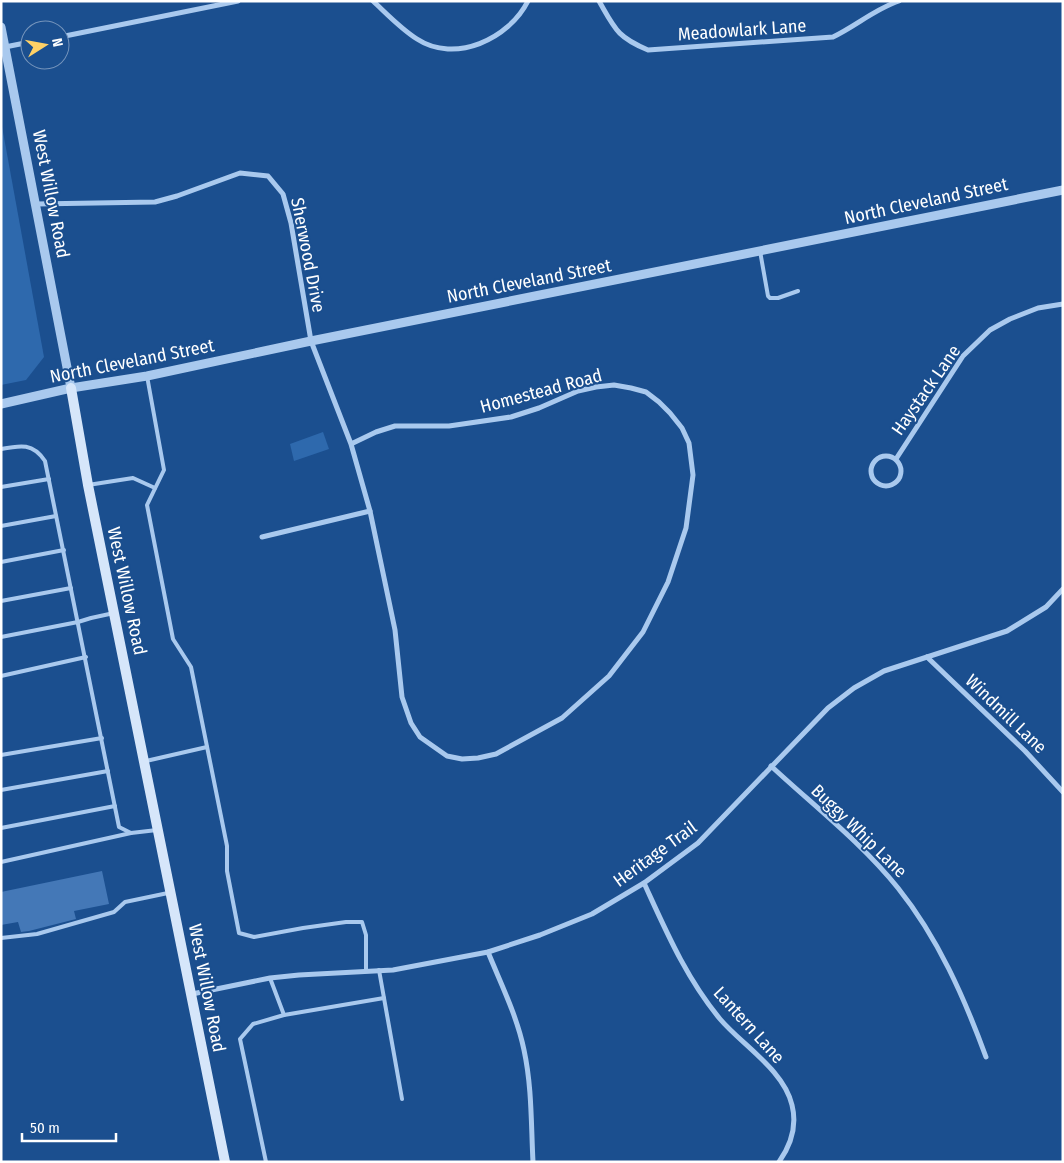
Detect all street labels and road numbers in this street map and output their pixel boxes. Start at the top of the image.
street label: Meadowlark Lane [677,15,807,45]
street label: West Willow Road [28,128,74,260]
street label: North Cleveland Street [842,173,1010,229]
street label: Sherwood Drive [286,196,330,314]
street label: North Cleveland Street [445,254,613,308]
street label: North Cleveland Street [48,334,216,388]
street label: Haystack Lane [887,341,965,439]
street label: Homestead Road [478,364,604,418]
street label: West Willow Road [103,525,151,657]
street label: Windmill Lane [961,670,1051,758]
street label: Buggy Whip Lane [806,780,912,882]
street label: Heritage Trail [609,816,701,892]
street label: West Willow Road [184,922,230,1054]
street label: Lantern Lane [709,982,789,1068]

